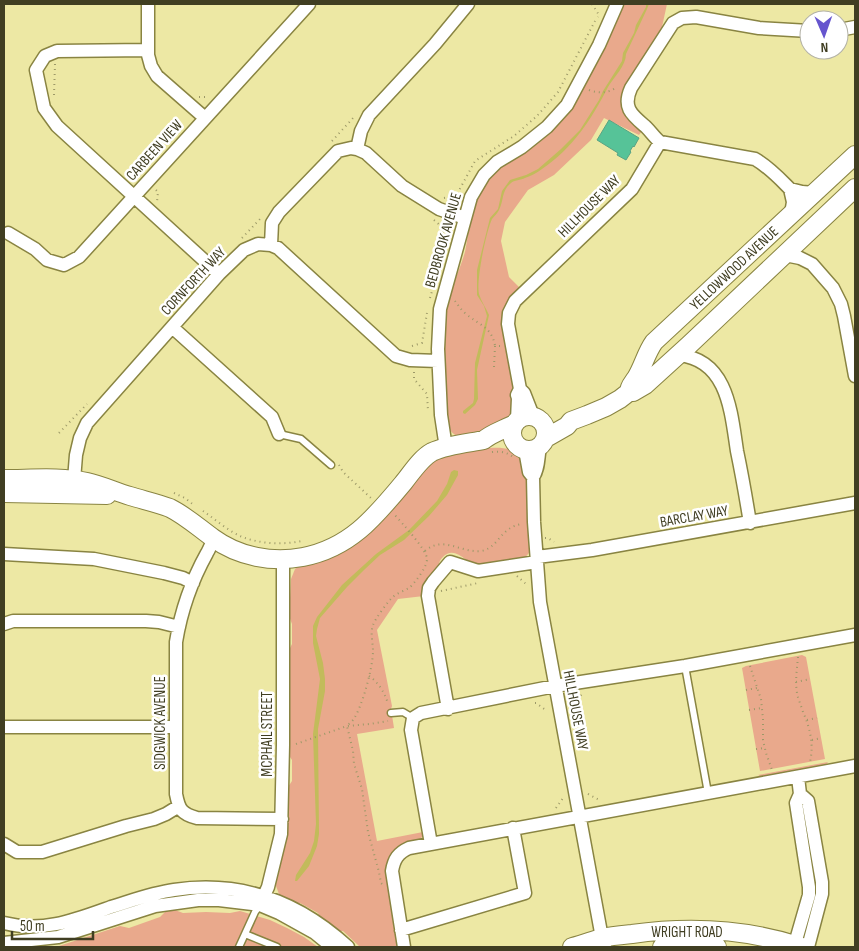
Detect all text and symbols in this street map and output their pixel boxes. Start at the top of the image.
north arrow [799,10,849,60]
text: N [820,39,828,56]
street label: CARBEEN VIEW [122,116,187,185]
street label: HILLHOUSE WAY [554,171,625,242]
street label: BEDBROOK AVENUE [421,190,466,290]
street label: YELLOWWOOD AVENUE [686,222,783,314]
street label: CORNFORTH WAY [157,243,230,319]
street label: BARCLAY WAY [659,501,730,532]
street label: HILLHOUSE WAY [558,669,593,752]
street label: SIDGWICK AVENUE [151,676,170,770]
street label: MCPHAIL STREET [258,691,277,777]
scale bar [12,908,94,940]
text: 50 m [20,917,45,936]
street label: WRIGHT ROAD [651,923,723,942]

